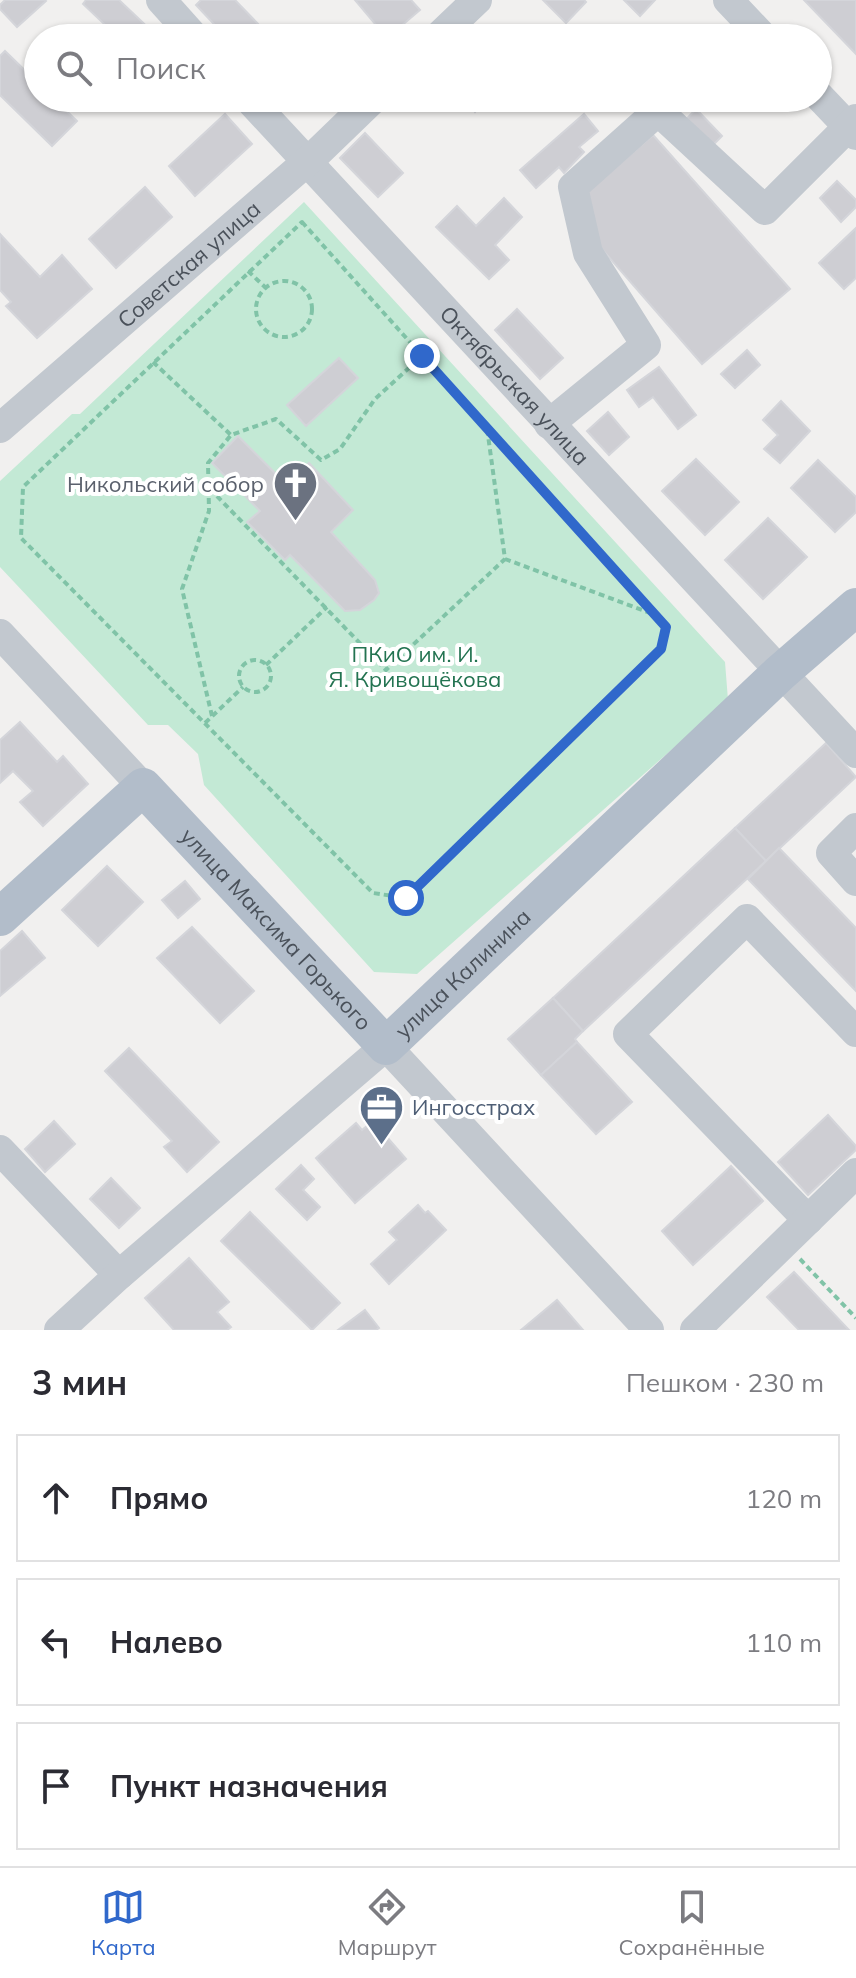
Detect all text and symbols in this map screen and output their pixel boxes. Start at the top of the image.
search box [24,24,832,112]
icon: search [52,46,96,90]
text: Поиск [116,49,206,87]
street label: Советская улица [112,194,266,334]
street label: Октябрьская улица [434,300,596,471]
route end [404,338,440,374]
church icon: Никольский собор [271,460,319,523]
place label: Никольский собор [67,470,264,498]
park label: ПКиО им. И. Я. Кривощёкова [329,640,501,693]
street label: улица Максима Горького [175,822,378,1036]
route start [388,880,424,916]
street label: улица Калинина [389,903,536,1044]
office icon: Ингосстрах [357,1083,405,1146]
place label: Ингосстрах [412,1093,535,1121]
text: 3 мин [32,1361,127,1404]
text: Пешком · 230 m [626,1366,824,1399]
icon: ahead [34,1476,78,1520]
text: Прямо [110,1479,208,1517]
text: 120 m [746,1482,822,1515]
icon: left [34,1620,78,1664]
text: Налево [110,1623,223,1661]
text: 110 m [746,1626,822,1659]
icon: arrive [34,1764,78,1808]
text: Пункт назначения [110,1767,388,1805]
tab: Карта [91,1885,156,1961]
tab: Маршрут [338,1885,437,1961]
tab: Сохранённые [619,1885,765,1961]

